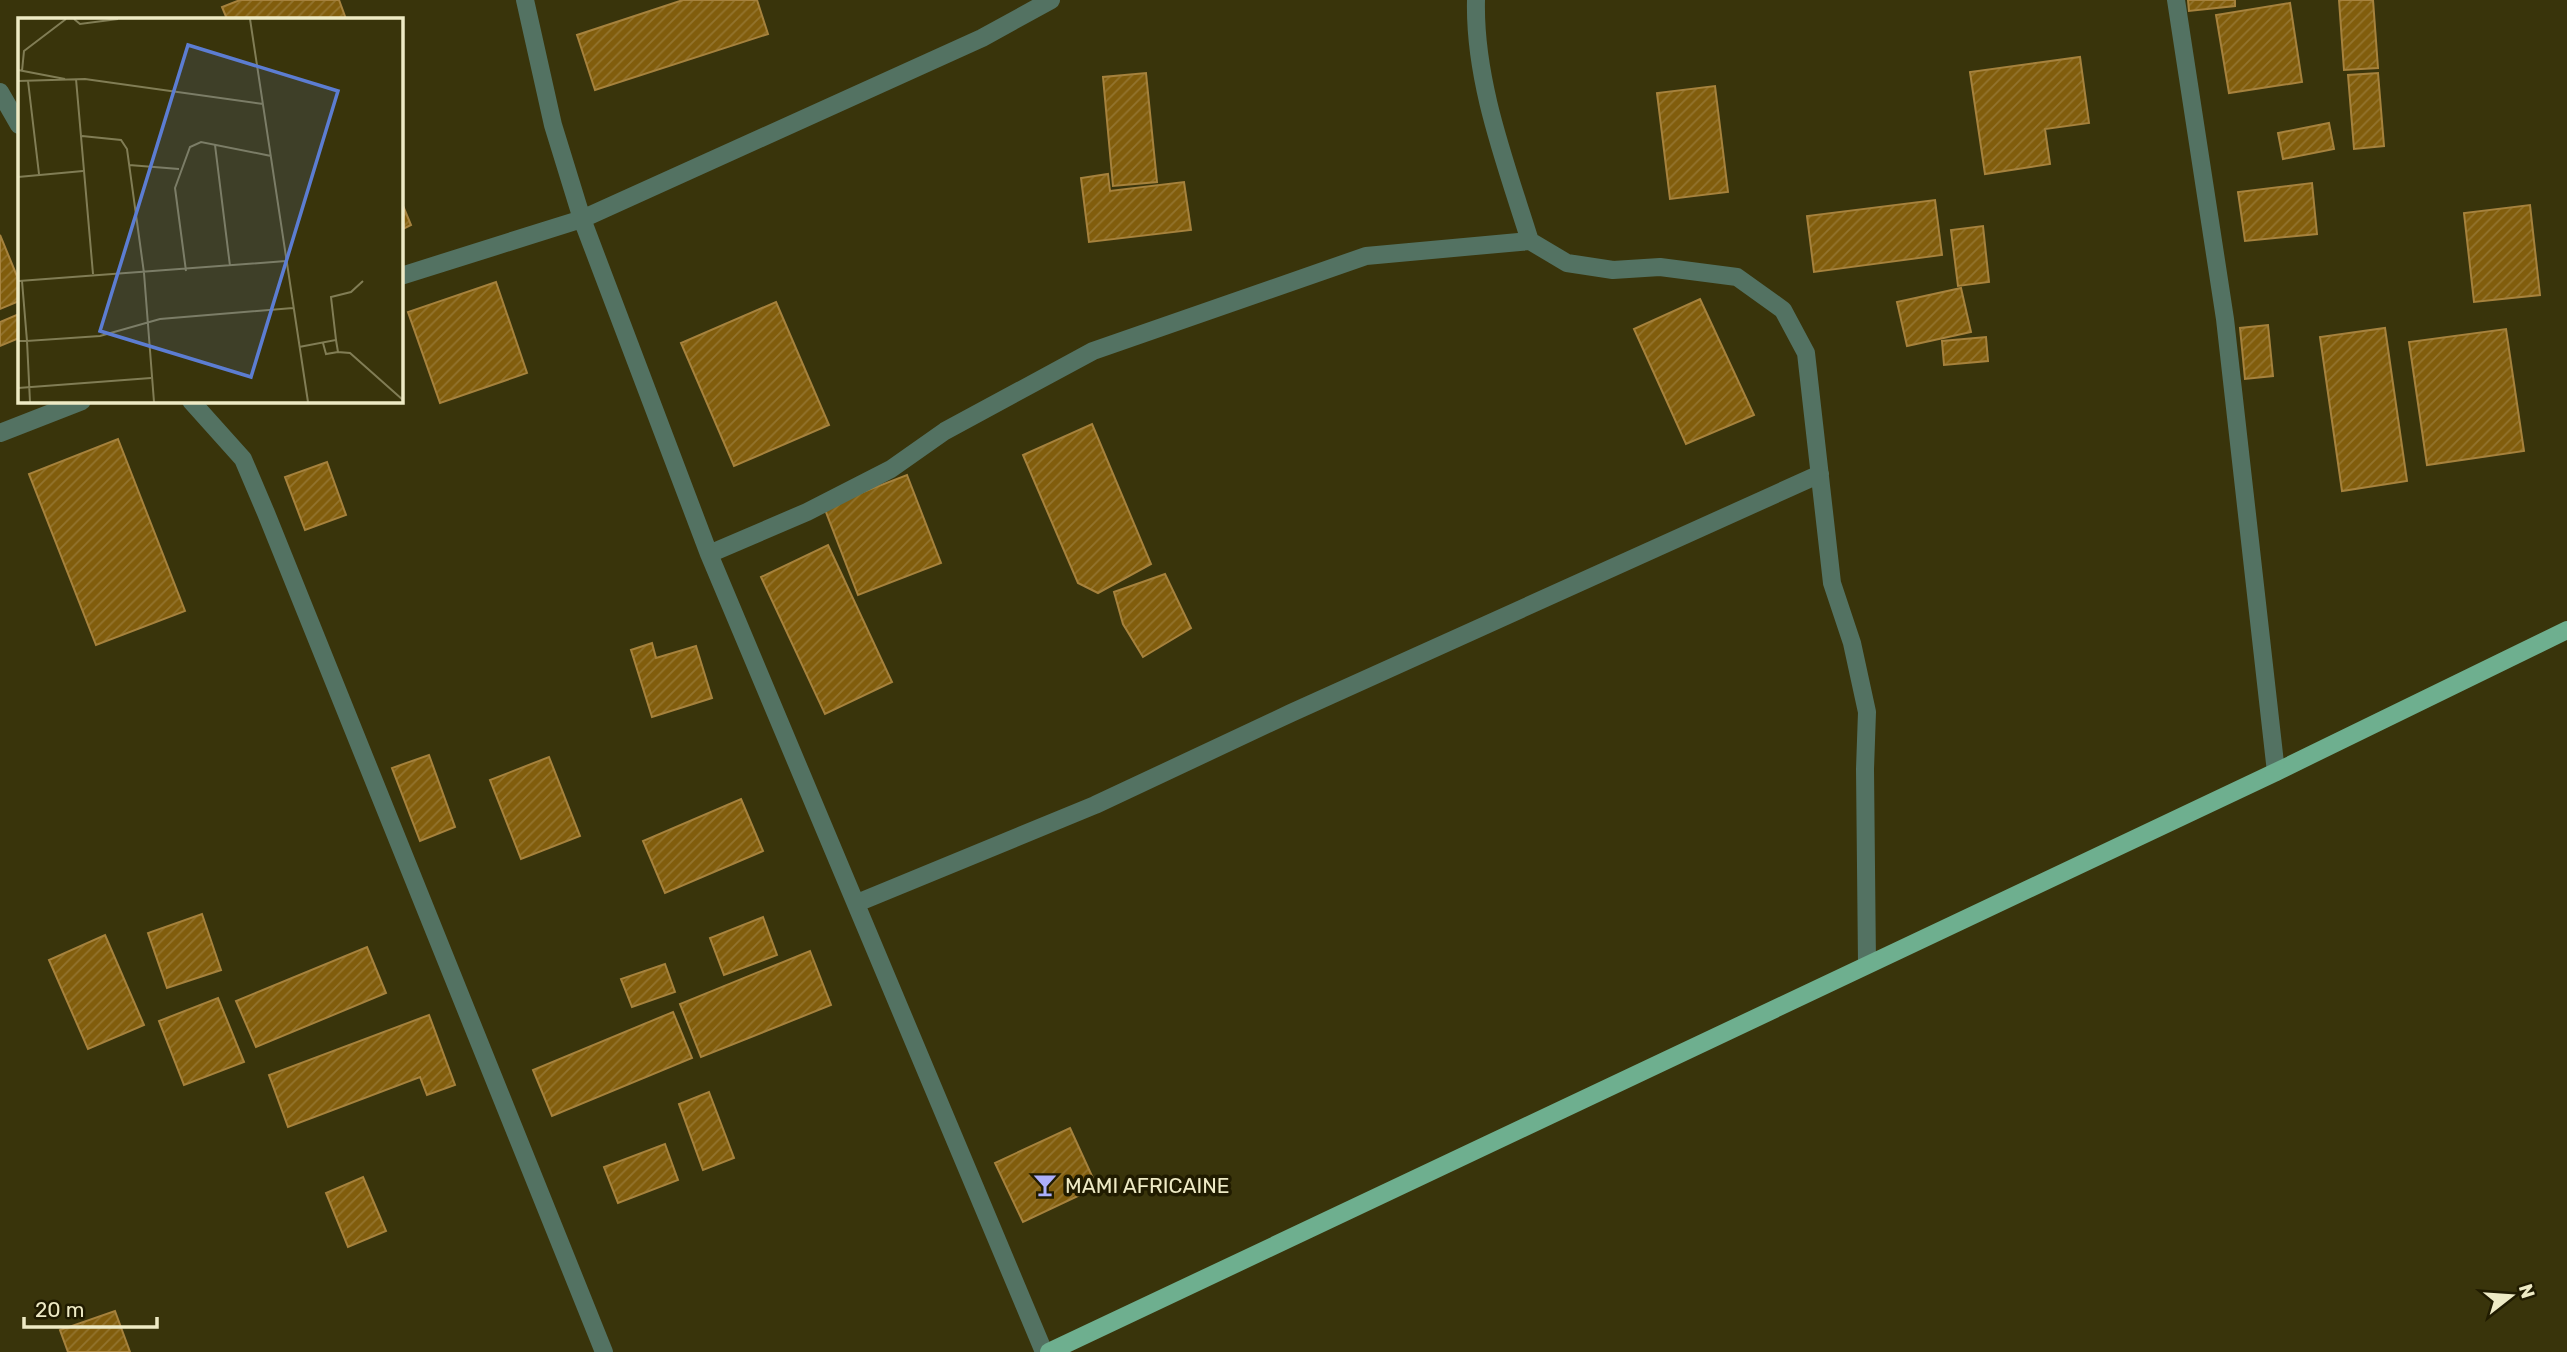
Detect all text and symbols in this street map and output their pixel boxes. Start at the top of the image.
inset map [18,18,402,402]
bar icon: MAMI AFRICAINE [1031,1171,1059,1199]
place label: MAMI AFRICAINE [1065,1173,1230,1198]
north arrow [2476,1261,2546,1331]
text: N [2514,1281,2540,1301]
scale bar [24,1286,158,1330]
text: 20 m [35,1297,84,1322]

